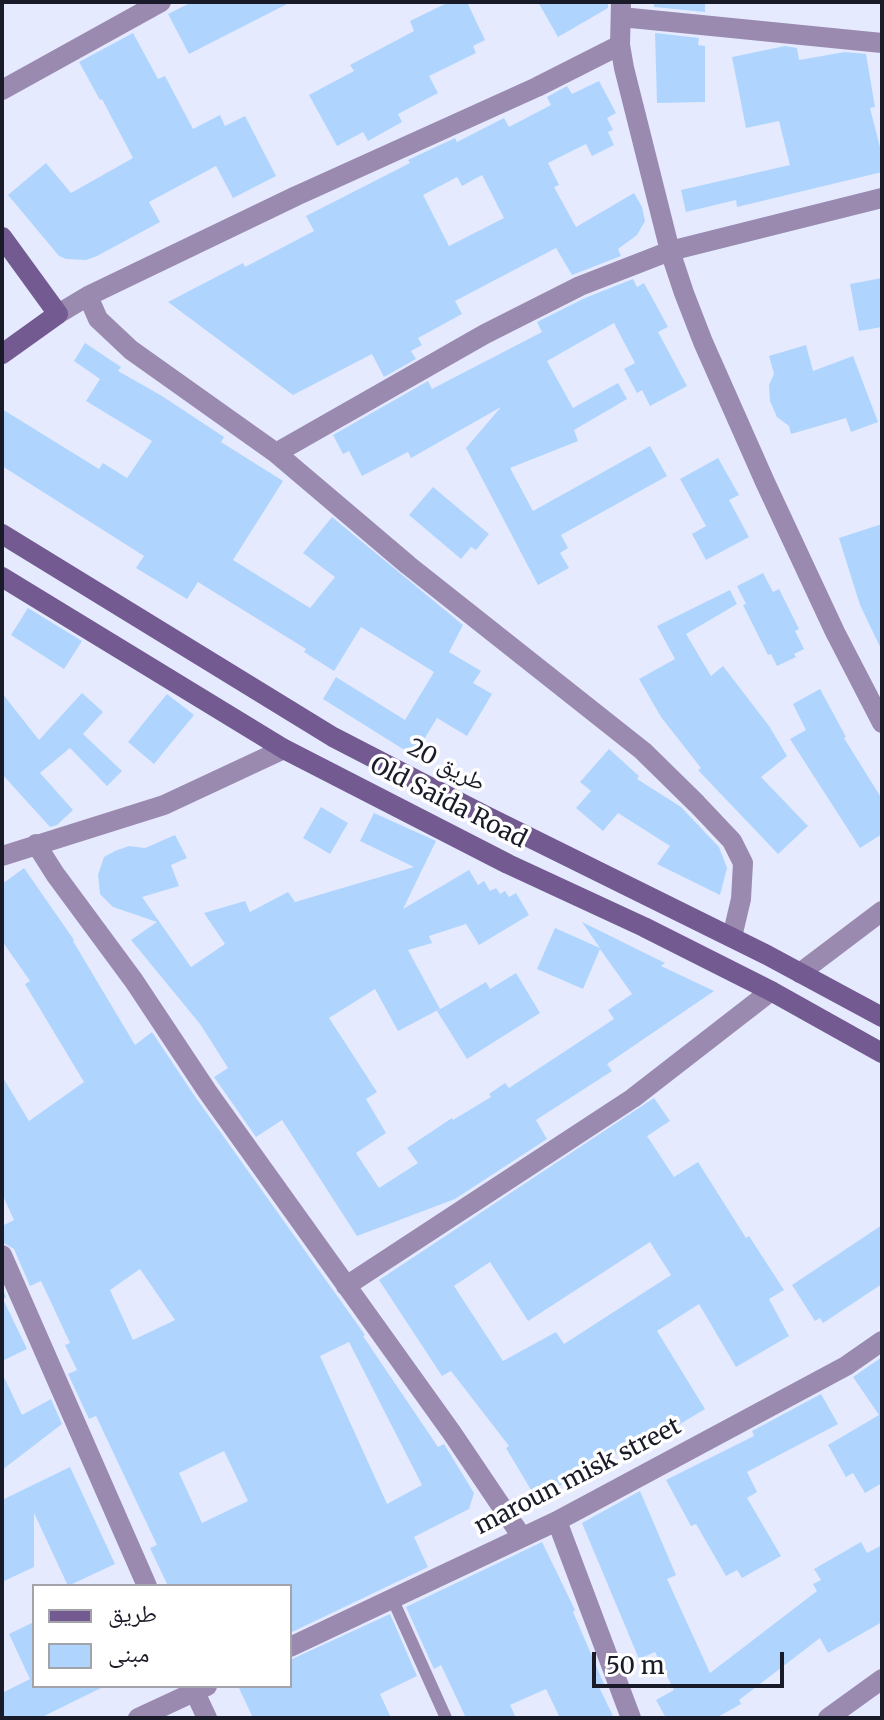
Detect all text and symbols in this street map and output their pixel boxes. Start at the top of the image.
street label: طريق 20 [402,734,490,798]
street label: Old Saida Road [365,751,531,855]
street label: maroun misk street [470,1412,686,1542]
legend [32,1584,292,1688]
text: طريق [108,1598,157,1629]
scale bar [596,1636,788,1686]
text: مبنى [108,1638,149,1669]
text: 50 m [606,1650,665,1681]

